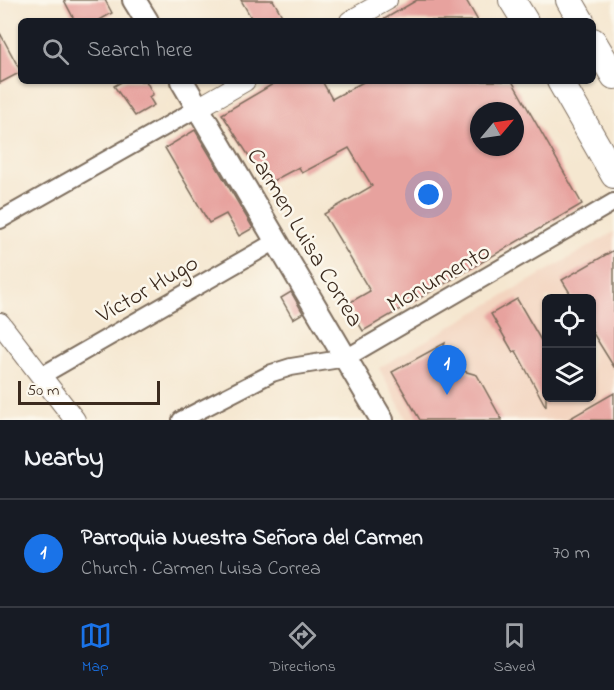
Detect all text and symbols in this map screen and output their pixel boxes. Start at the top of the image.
search box [18,18,596,84]
icon: search [39,35,72,68]
text: Search here [87,35,192,67]
north arrow [470,102,524,156]
street label: Carmen Luisa Correa [237,142,371,334]
your location [414,180,443,209]
street label: Monumento [381,235,497,323]
street label: Víctor Hugo [90,247,206,334]
map controls [542,294,596,402]
button: locate [542,294,596,348]
pin: 1 [428,346,466,395]
button: layers [542,348,596,402]
scale bar [18,378,160,406]
text: 50 m [27,379,59,403]
text: Nearby [24,440,103,478]
text: Parroquia Nuestra Señora del Carmen [81,523,423,555]
text: 1 [40,539,47,568]
text: 70 m [553,539,590,568]
text: Church · Carmen Luisa Correa [81,555,321,584]
tab: Map [79,619,112,679]
tab: Directions [269,619,336,679]
tab: Saved [493,619,535,679]

